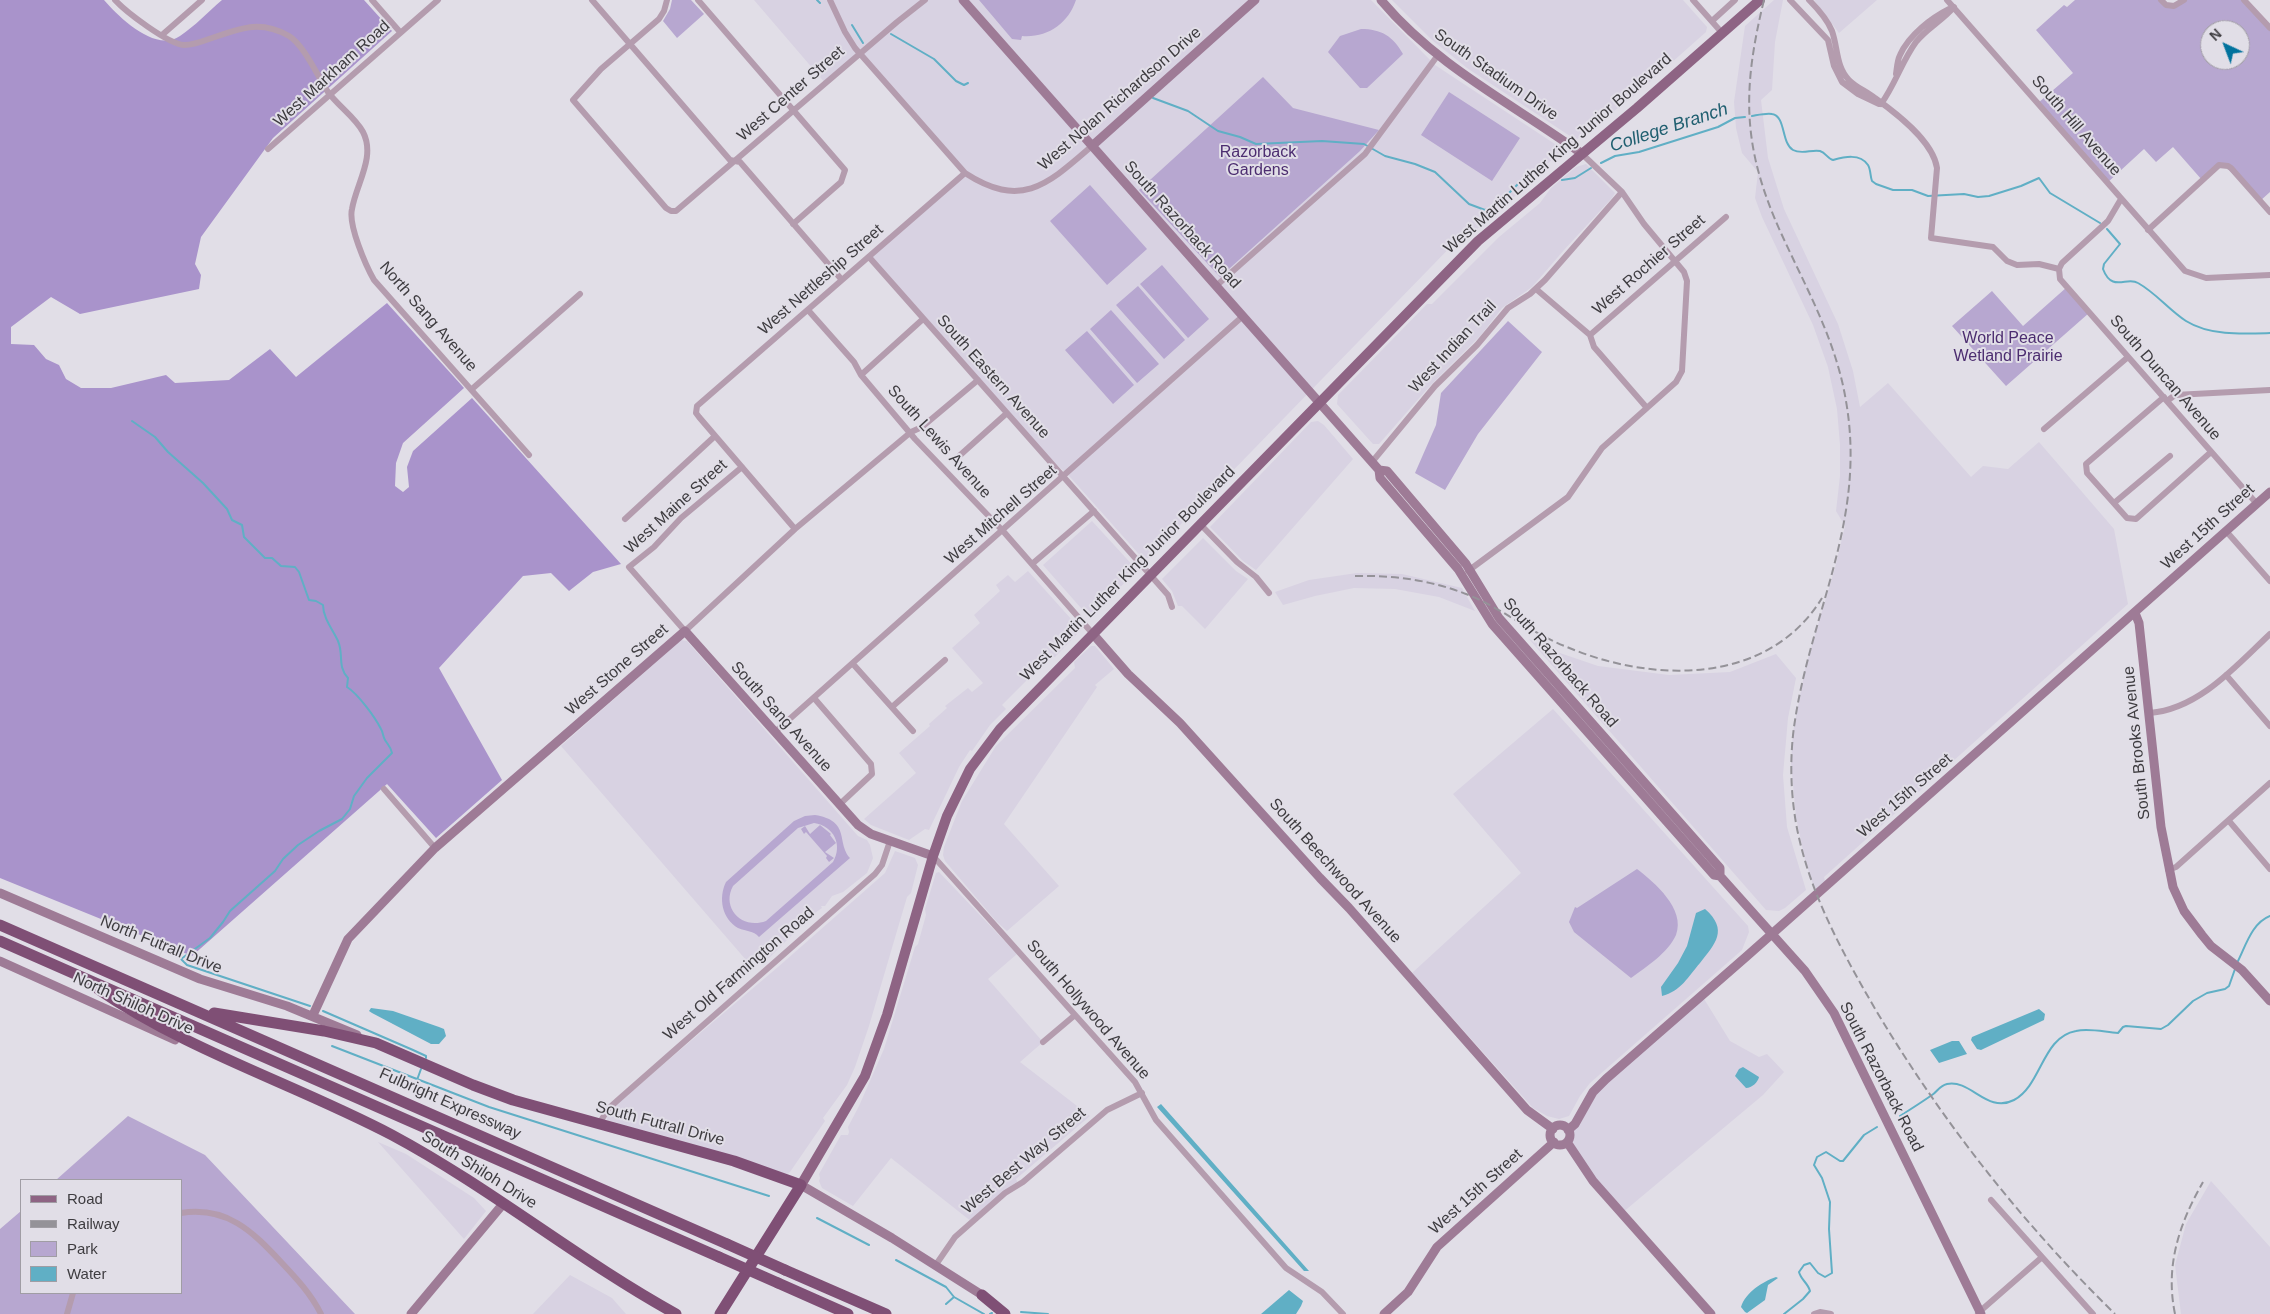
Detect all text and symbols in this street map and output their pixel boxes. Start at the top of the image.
street label: West Markham Road [270,17,394,131]
north arrow [2200,20,2250,70]
street label: West Nolan Richardson Drive [1035,23,1205,175]
street label: South Stadium Drive [1430,25,1562,125]
text: N [2206,25,2225,44]
street label: West Center Street [733,42,849,146]
street label: West Martin Luther King Junior Boulevard [1440,50,1676,258]
street label: South Hill Avenue [2027,72,2125,180]
water label: College Branch [1607,99,1731,157]
park label: Razorback Gardens [1220,143,1296,181]
street label: South Razorback Road [1120,157,1244,293]
street label: West Rochier Street [1589,211,1709,319]
street label: West Nettleship Street [755,221,887,339]
street label: North Sang Avenue [375,258,481,376]
street label: West Indian Trail [1405,297,1501,397]
street label: South Eastern Avenue [932,311,1054,443]
street label: South Duncan Avenue [2105,311,2225,445]
park label: World Peace Wetland Prairie [1953,329,2063,367]
street label: South Lewis Avenue [883,381,995,503]
street label: West Maine Street [621,456,731,558]
street label: West Mitchell Street [941,461,1061,569]
street label: West Martin Luther King Junior Boulevard [1017,463,1239,685]
street label: West 15th Street [2157,480,2259,574]
street label: South Razorback Road [1498,594,1622,732]
street label: West Stone Street [562,620,672,720]
street label: South Sang Avenue [726,658,836,776]
street label: South Brooks Avenue [2119,665,2155,821]
street label: West 15th Street [1854,750,1956,842]
street label: South Beechwood Avenue [1265,795,1405,947]
street label: West Old Farmington Road [660,903,818,1045]
street label: North Futrall Drive [97,912,225,978]
street label: South Hollywood Avenue [1022,936,1154,1084]
street label: North Shiloh Drive [70,969,196,1039]
street label: South Razorback Road [1835,999,1927,1155]
street label: Fulbright Expressway [376,1064,524,1144]
street label: South Futrall Drive [594,1098,726,1150]
street label: West Best Way Street [958,1104,1090,1218]
street label: South Shiloh Drive [418,1127,540,1213]
street label: West 15th Street [1425,1145,1527,1239]
legend [20,1179,182,1294]
text: Road [67,1190,103,1207]
text: Railway [67,1215,120,1232]
text: Park [67,1240,98,1257]
text: Water [67,1265,106,1282]

